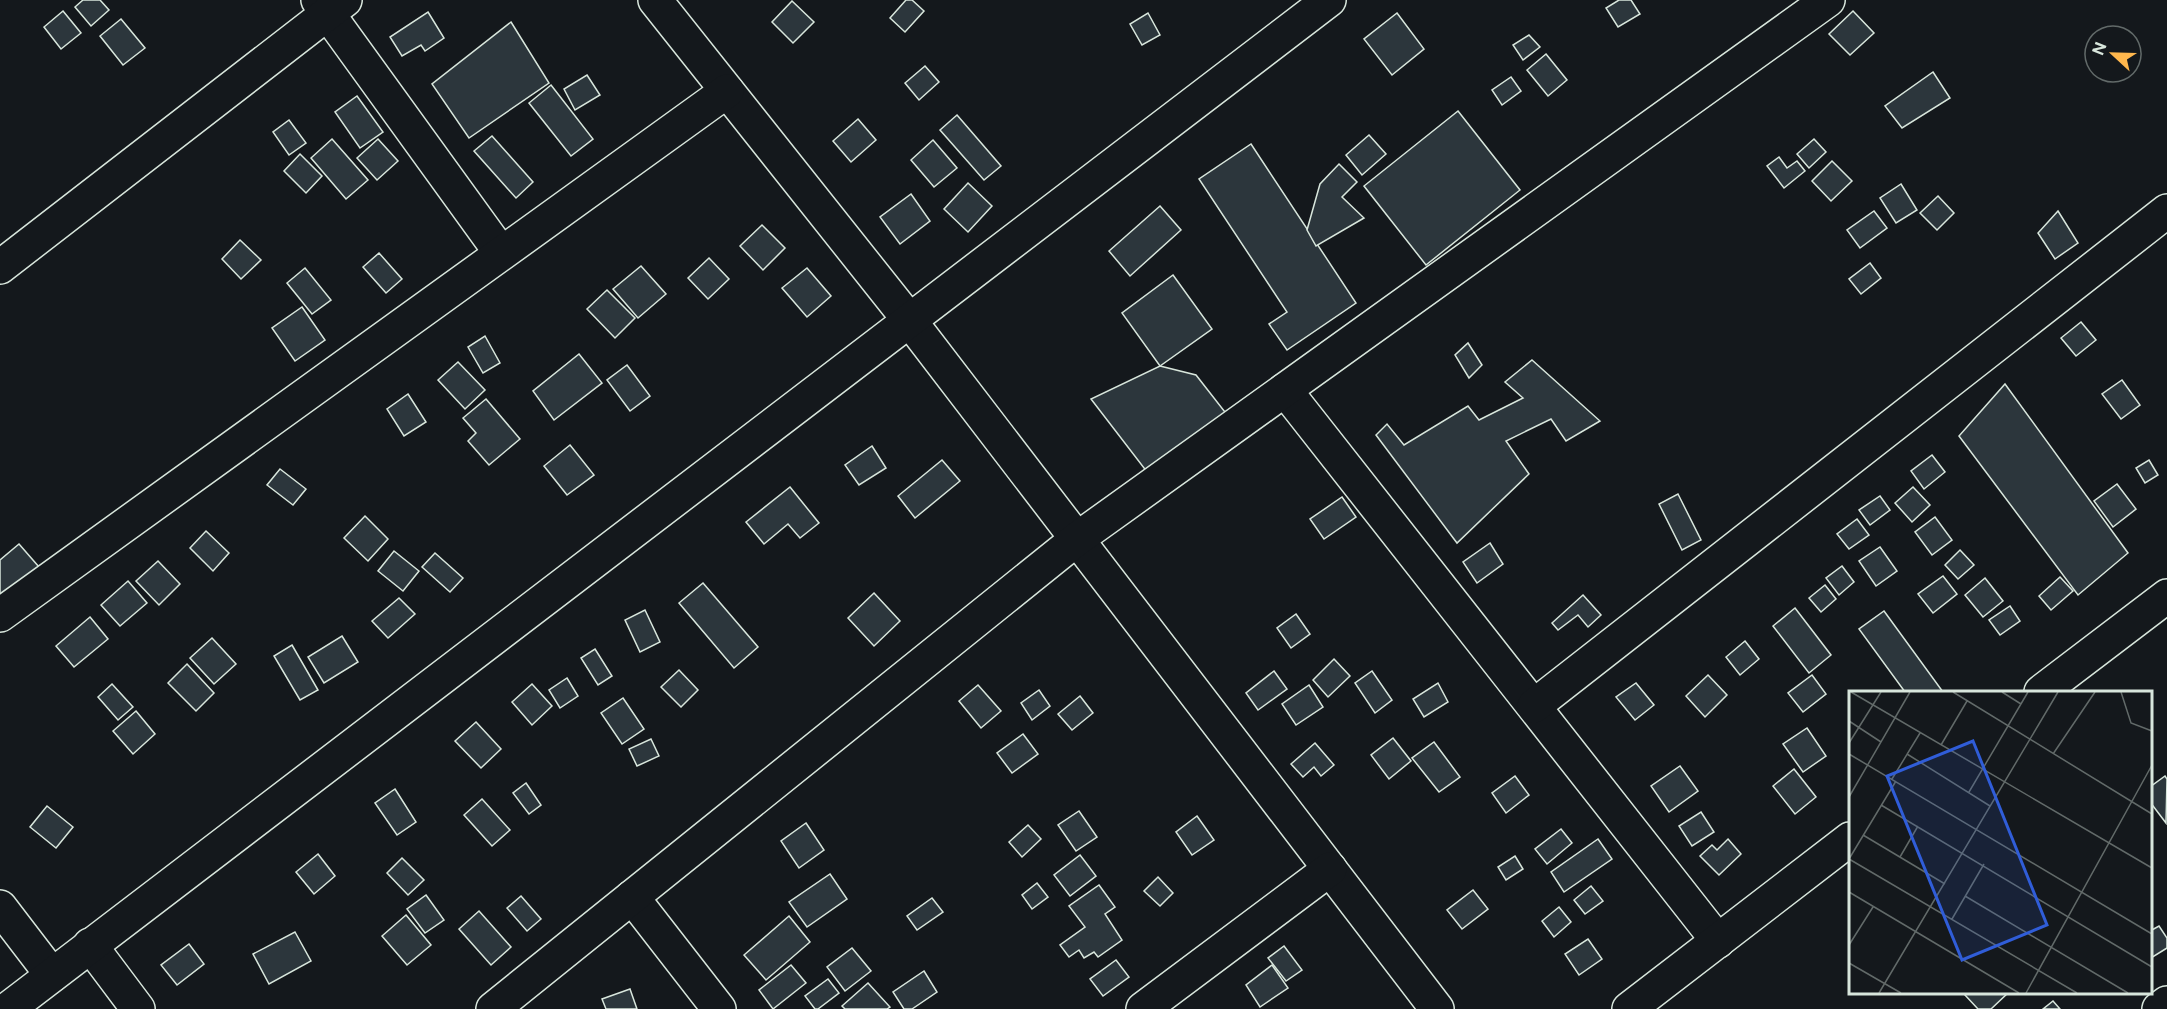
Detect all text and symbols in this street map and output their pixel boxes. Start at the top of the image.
north arrow [2083,24,2143,84]
text: N [2088,39,2111,58]
inset map [1849,691,2152,994]

